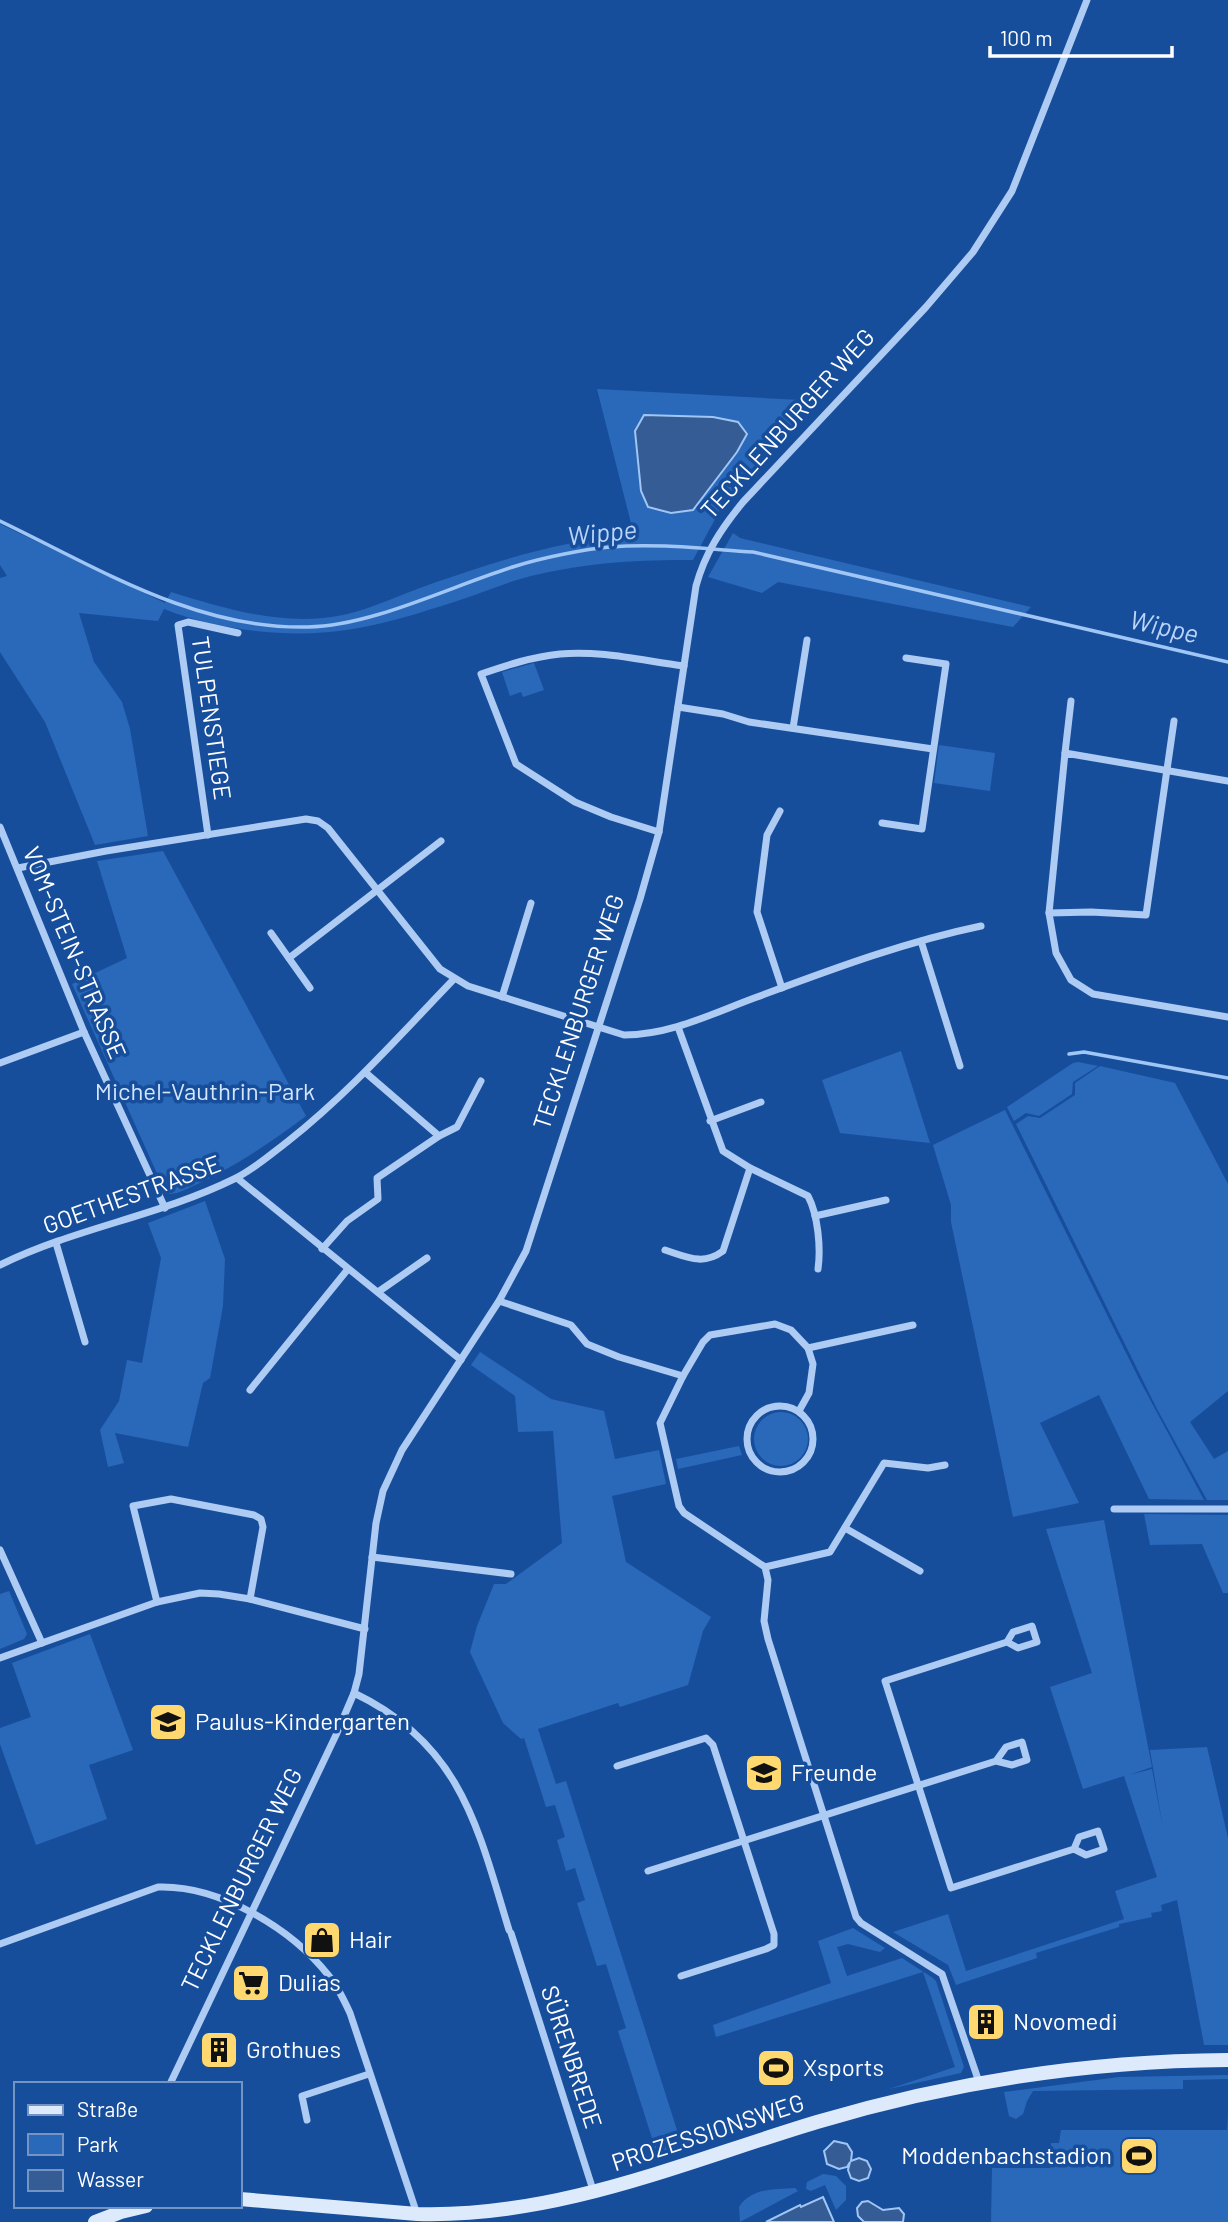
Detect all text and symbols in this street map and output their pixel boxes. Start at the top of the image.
scale bar [990,14,1172,58]
text: 100 m [1000,25,1053,50]
street label: TECKLENBURGER WEG [694,322,880,524]
water label: Wippe [566,512,638,551]
water label: Wippe [1127,603,1202,648]
street label: TULPENSTIEGE [187,634,238,801]
street label: VOM-STEIN-STRASSE [18,842,133,1063]
street label: TECKLENBURGER WEG [526,890,629,1133]
park label: Michel-Vauthrin-Park [95,1076,315,1105]
street label: GOETHESTRASSE [39,1148,224,1239]
school or university icon: Paulus-Kindergarten [147,1701,189,1743]
place label: Paulus-Kindergarten [195,1706,410,1735]
school or university icon: Freunde [743,1752,785,1794]
place label: Freunde [791,1757,877,1786]
street label: TECKLENBURGER WEG [174,1763,307,1996]
shop icon: Hair [301,1919,343,1961]
place label: Hair [349,1924,392,1953]
supermarket icon: Dulias [230,1962,272,2004]
place label: Dulias [278,1967,341,1996]
street label: SÜRENBREDE [536,1982,609,2132]
building icon: Novomedi [965,2001,1007,2043]
place label: Novomedi [1013,2006,1118,2035]
building icon: Grothues [198,2029,240,2071]
place label: Grothues [246,2034,341,2063]
sports icon: Xsports [755,2047,797,2089]
place label: Xsports [803,2052,884,2081]
legend [14,2082,242,2208]
street label: PROZESSIONSWEG [608,2087,807,2176]
text: Straße [77,2096,138,2121]
text: Park [77,2131,118,2156]
sports icon: Moddenbachstadion [1118,2135,1160,2177]
place label: Moddenbachstadion [901,2140,1112,2169]
text: Wasser [77,2166,144,2191]

